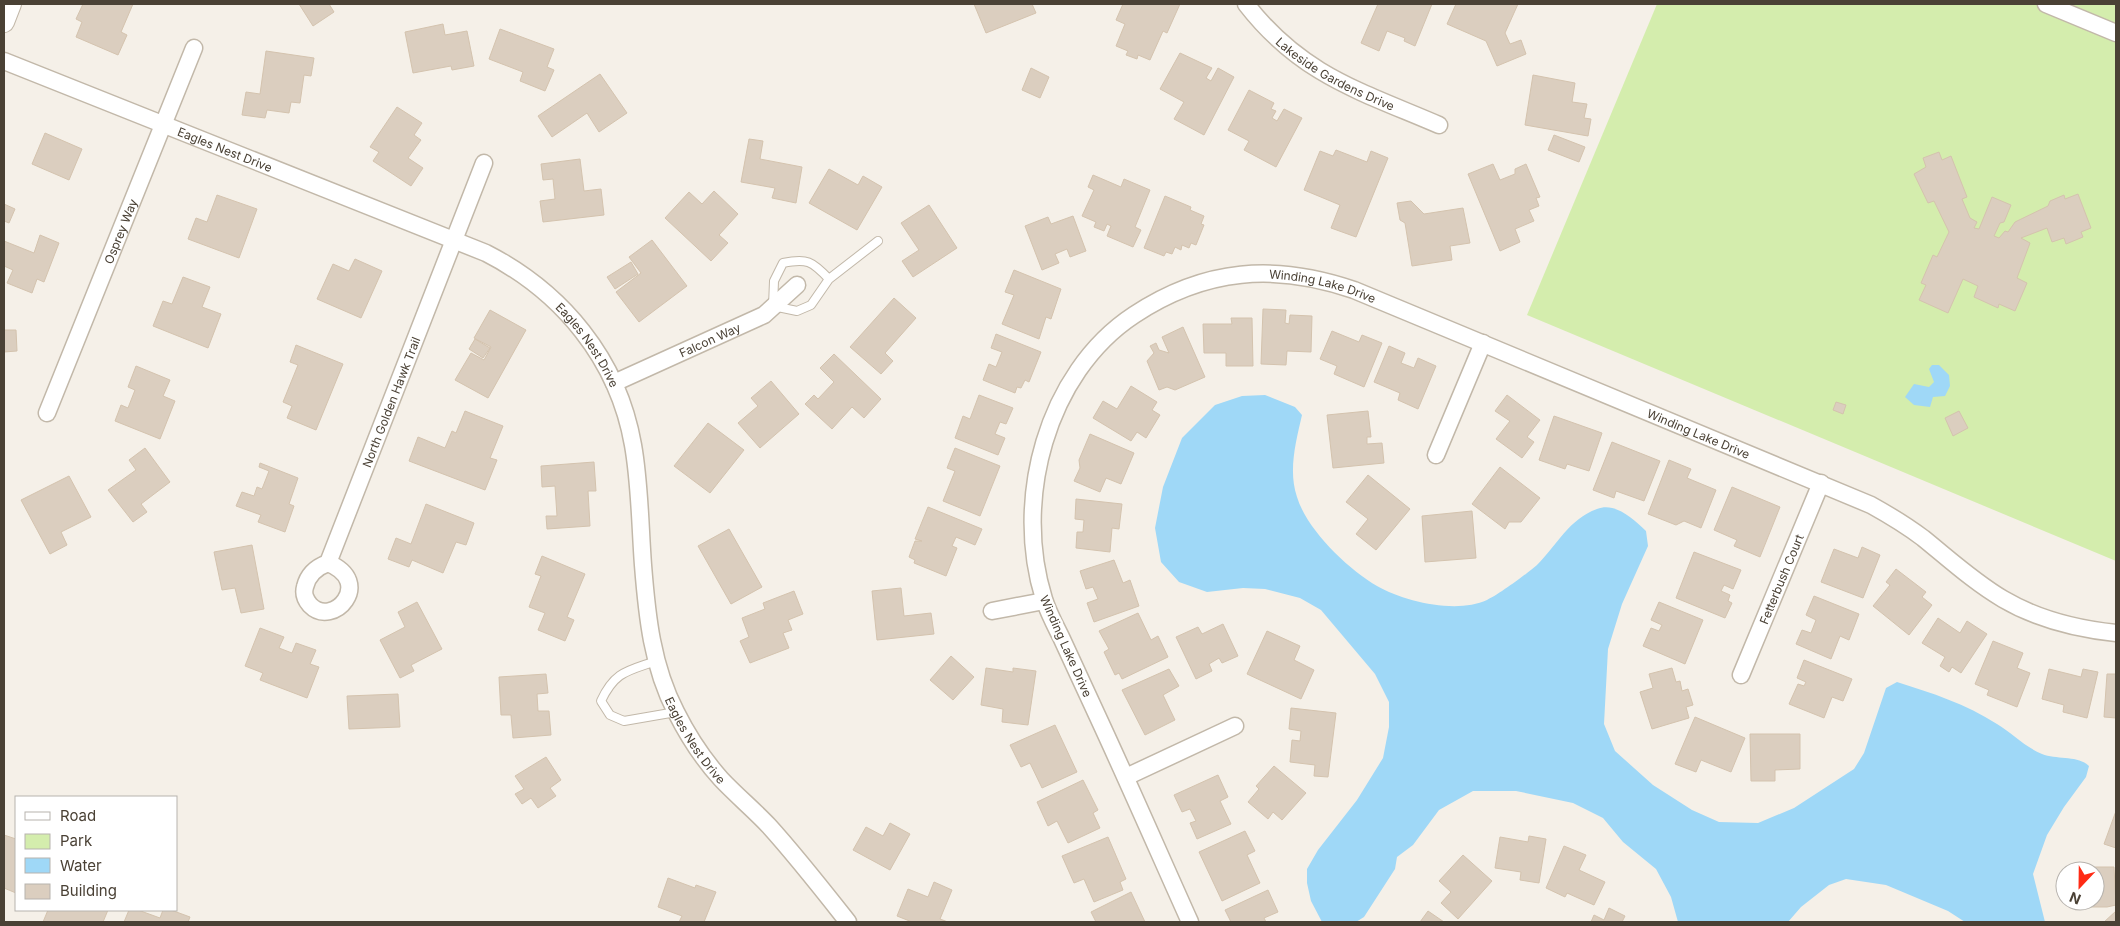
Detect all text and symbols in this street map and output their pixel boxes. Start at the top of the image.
street label: Lakeside Gardens Drive [1273,34,1397,113]
street label: Eagles Nest Drive [176,124,275,175]
street label: Osprey Way [100,196,140,266]
street label: Winding Lake Drive [1269,266,1378,306]
street label: Eagles Nest Drive [553,299,622,389]
street label: Falcon Way [677,319,743,360]
street label: North Golden Hawk Trail [359,335,423,469]
street label: Winding Lake Drive [1645,405,1752,461]
street label: Fetterbush Court [1756,532,1806,626]
street label: Winding Lake Drive [1037,593,1095,699]
street label: Eagles Nest Drive [662,694,729,787]
legend [15,796,178,911]
text: Road [60,806,96,825]
text: Park [60,831,93,850]
text: Water [60,856,102,875]
north arrow [2055,861,2105,911]
text: Building [60,881,117,900]
text: N [2067,889,2083,908]

